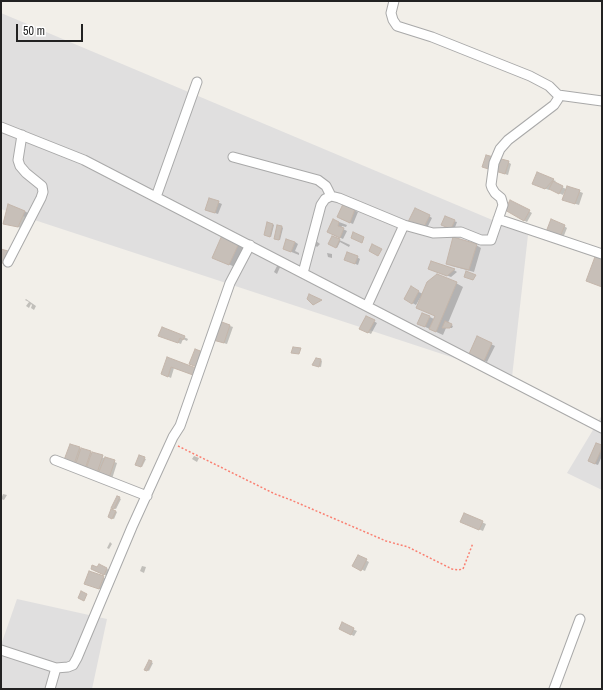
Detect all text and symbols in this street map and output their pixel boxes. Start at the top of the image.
scale bar [18,16,85,42]
text: 50 m [23,23,45,39]

